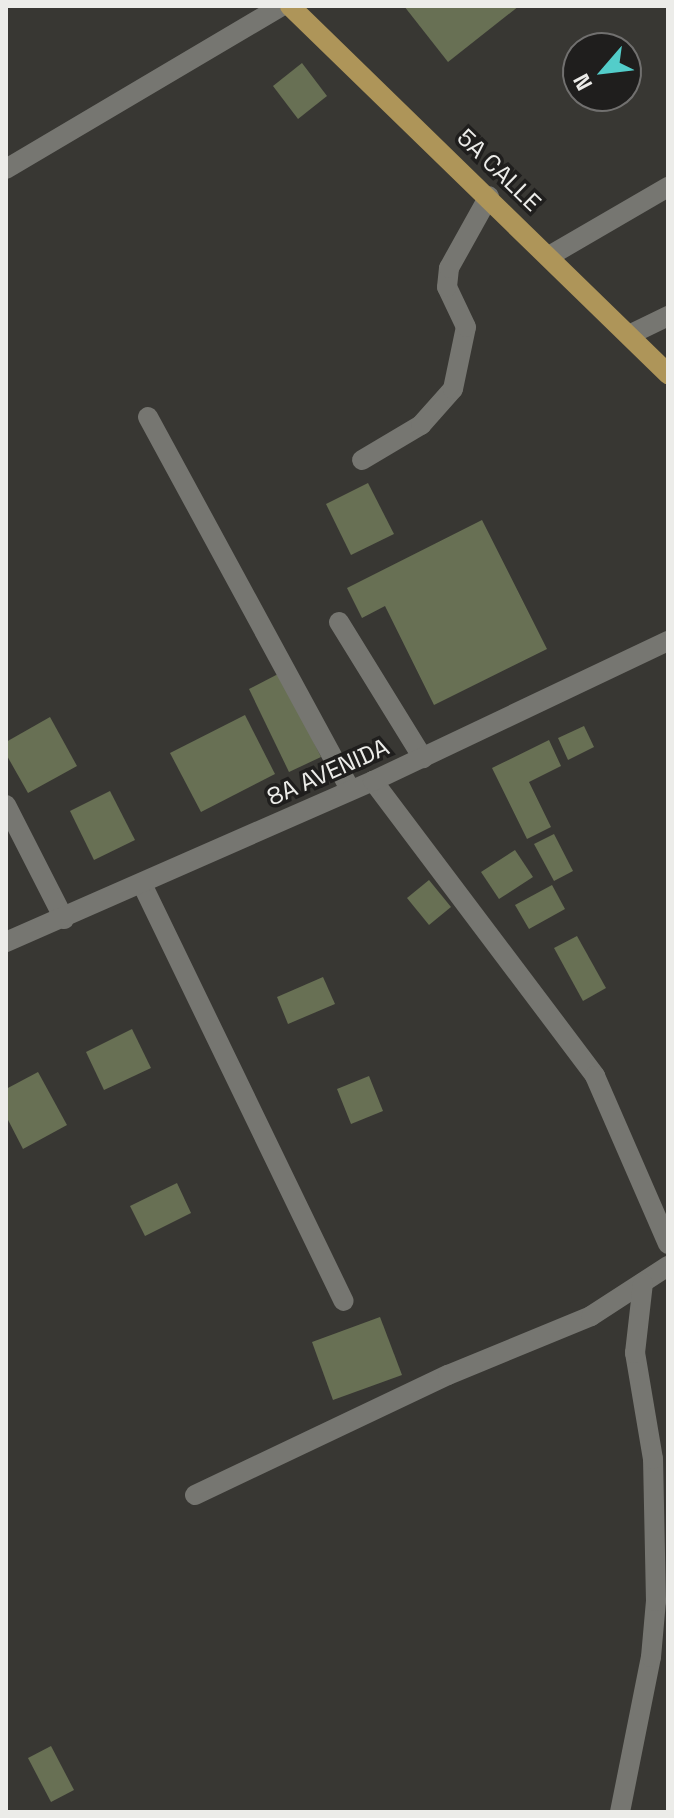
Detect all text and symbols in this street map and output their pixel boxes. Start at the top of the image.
north arrow [562,32,642,112]
text: N [567,69,598,95]
street label: 5A CALLE [451,123,547,217]
street label: 8A AVENIDA [262,732,394,812]

